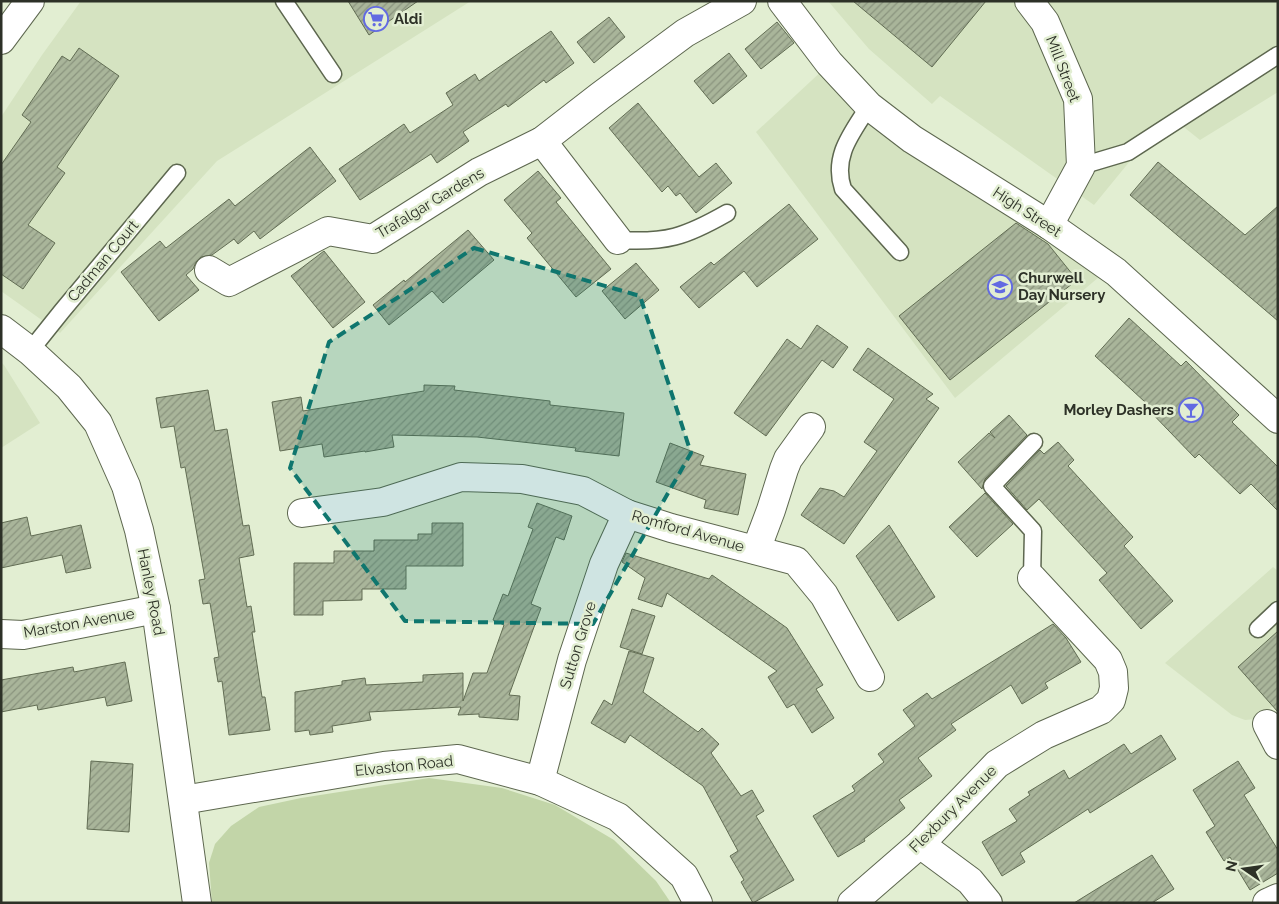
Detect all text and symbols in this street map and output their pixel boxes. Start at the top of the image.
supermarket icon: Aldi [363,6,389,32]
place label: Aldi [394,10,422,28]
street label: Mill Street [1042,33,1084,105]
street label: Trafalgar Gardens [373,164,487,242]
street label: High Street [989,183,1065,241]
street label: Cadman Court [64,217,142,305]
place label: Churwell Day Nursery [1018,269,1106,304]
school or university icon: Churwell Day Nursery [987,274,1013,300]
bar icon: Morley Dashers [1178,397,1204,423]
place label: Morley Dashers [1063,401,1174,419]
street label: Romford Avenue [630,506,747,556]
street label: Hanley Road [134,547,168,637]
street label: Sutton Grove [556,599,600,691]
street label: Marston Avenue [22,604,136,642]
street label: Elvaston Road [354,752,454,780]
street label: Flexbury Avenue [906,761,1001,856]
north arrow [1219,844,1269,894]
text: N [1222,859,1240,873]

